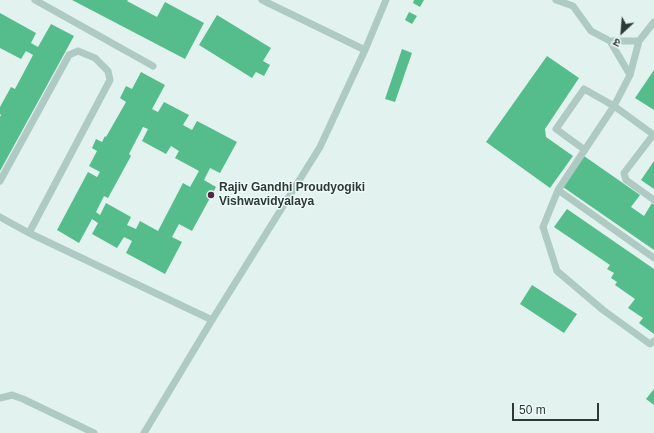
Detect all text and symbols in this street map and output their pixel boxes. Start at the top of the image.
north arrow [602,12,642,52]
text: उ [611,36,622,50]
place label: Rajiv Gandhi Proudyogiki Vishwavidyalaya [219,181,365,209]
marker: Rajiv Gandhi Proudyogiki Vishwavidyalaya [206,190,216,200]
scale bar [514,395,601,421]
text: 50 m [519,403,546,417]

